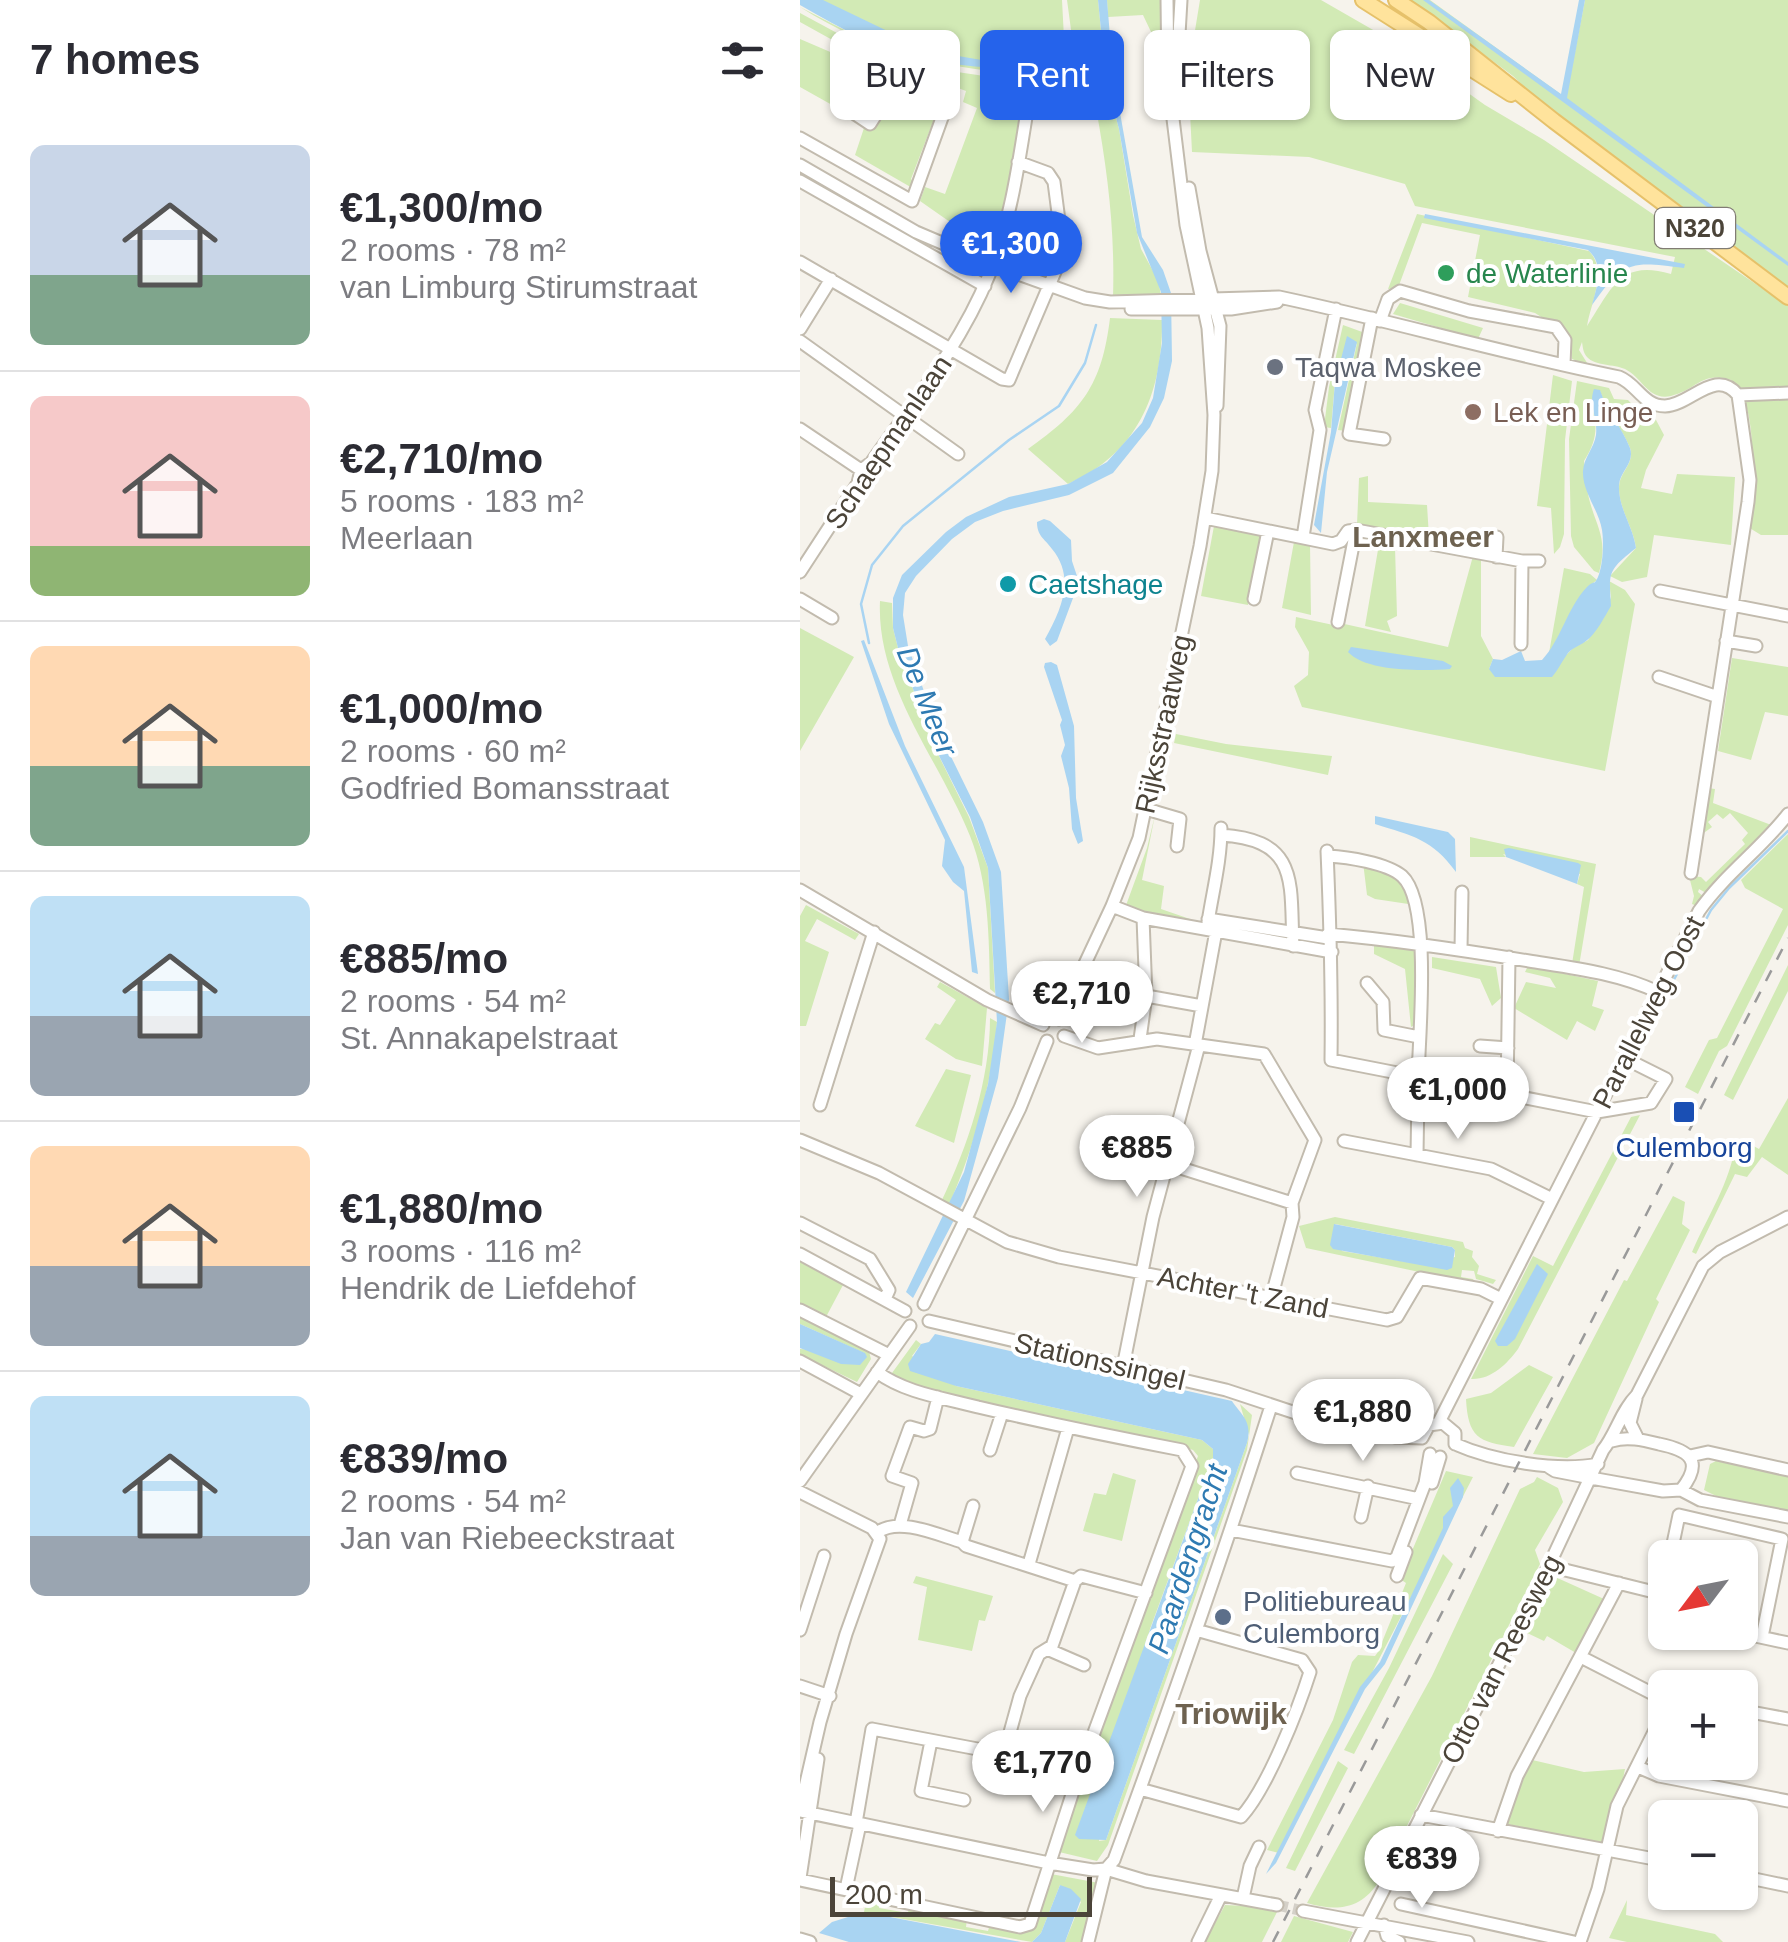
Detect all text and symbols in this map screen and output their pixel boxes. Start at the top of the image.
chip: Buy [830,30,960,120]
chip: Rent [980,30,1124,120]
chip: Filters [1144,30,1310,120]
chip: New [1330,30,1470,120]
icon: filters [715,33,770,88]
text: 7 homes [30,36,200,83]
text: €1,300/mo [340,184,543,231]
icon: home [110,185,230,305]
road number: N320 [1655,208,1735,248]
pin: €1,300 [930,211,1092,296]
text: €1,300 [962,225,1060,261]
text: 2 rooms · 78 m² [340,232,566,268]
place label: de Waterlinie [1466,258,1628,289]
marker: de Waterlinie [1435,262,1457,284]
text: van Limburg Stirumstraat [340,269,697,305]
street label: Schaepmanlaan [819,350,958,535]
place label: Taqwa Moskee [1295,352,1482,383]
marker: Taqwa Moskee [1264,356,1286,378]
place label: Lek en Linge [1493,397,1653,428]
marker: Lek en Linge [1462,401,1484,423]
text: €2,710/mo [340,435,543,482]
icon: home [110,436,230,556]
text: 5 rooms · 183 m² [340,483,584,519]
text: Meerlaan [340,520,473,556]
district label: Lanxmeer [1352,520,1494,553]
place label: Caetshage [1028,569,1163,600]
marker: Caetshage [997,573,1019,595]
street label: Rijksstraatweg [1129,632,1198,816]
water label: De Meer [891,641,965,761]
text: €1,000/mo [340,685,543,732]
icon: home [110,686,230,806]
text: 2 rooms · 60 m² [340,733,566,769]
text: Godfried Bomansstraat [340,770,669,806]
street label: Parallelweg Oost [1587,911,1710,1114]
text: €885/mo [340,935,508,982]
icon: home [110,936,230,1056]
pin: €2,710 [1001,961,1163,1046]
text: €2,710 [1033,975,1131,1011]
text: 2 rooms · 54 m² [340,983,566,1019]
text: St. Annakapelstraat [340,1020,618,1056]
pin: €1,000 [1377,1057,1539,1142]
text: €1,000 [1409,1071,1507,1107]
marker: Culemborg [1671,1099,1697,1125]
pin: €885 [1078,1115,1196,1200]
text: €885 [1101,1129,1173,1165]
place label: Culemborg [1616,1132,1752,1163]
text: €1,880/mo [340,1185,543,1232]
icon: home [110,1186,230,1306]
text: 3 rooms · 116 m² [340,1233,581,1269]
street label: Achter 't Zand [1155,1261,1331,1324]
text: Hendrik de Liefdehof [340,1270,635,1306]
street label: Stationssingel [1011,1327,1188,1396]
pin: €1,880 [1282,1379,1444,1464]
text: €1,880 [1314,1393,1412,1429]
text: €839/mo [340,1435,508,1482]
icon: home [110,1436,230,1556]
water label: Paardengracht [1141,1459,1234,1658]
text: 2 rooms · 54 m² [340,1483,566,1519]
text: Jan van Riebeeckstraat [340,1520,674,1556]
north arrow [1648,1540,1758,1650]
map controls [1648,1540,1758,1910]
street label: Otto van Reesweg [1435,1550,1568,1769]
place label: Politiebureau Culemborg [1243,1586,1406,1649]
marker: Politiebureau Culemborg [1212,1606,1234,1628]
button: + [1648,1670,1758,1780]
district label: Triowijk [1175,1697,1287,1730]
pin: €1,770 [962,1730,1124,1815]
text: €1,770 [994,1744,1092,1780]
button: − [1648,1800,1758,1910]
pin: €839 [1363,1826,1481,1911]
text: €839 [1386,1840,1458,1876]
scale bar [830,1872,1092,1916]
text: 200 m [845,1879,923,1910]

